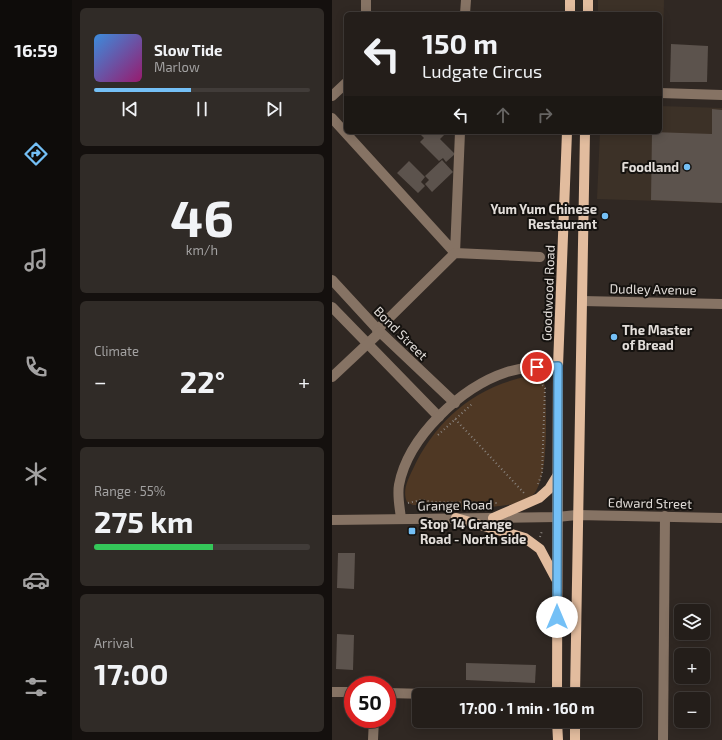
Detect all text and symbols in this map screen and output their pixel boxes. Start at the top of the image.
text: 150 m [422,26,498,60]
icon: left [356,28,408,80]
text: 16:59 [14,39,58,61]
text: Slow Tide [154,41,222,59]
text: Marlow [154,59,200,75]
text: Ludgate Circus [422,60,542,82]
icon: previous [119,98,141,120]
icon: pause [191,98,213,120]
icon: next [263,98,285,120]
icon: left [450,104,472,126]
icon: ahead [492,104,514,126]
icon: right [534,104,556,126]
icon: directions [22,140,50,168]
place label: Foodland [622,159,679,175]
marker: Foodland [682,162,692,172]
text: 46 [170,185,234,247]
place label: Yum Yum Chinese Restaurant [491,201,598,232]
marker: Yum Yum Chinese Restaurant [600,211,610,221]
text: km/h [186,242,218,258]
street label: Goodwood Road [538,245,558,341]
icon: music [22,246,50,274]
street label: Dudley Avenue [609,280,697,298]
street label: Bond Street [371,303,431,363]
place label: The Master of Bread [622,322,693,353]
marker: The Master of Bread [609,332,619,342]
text: Climate [94,343,139,359]
pin [520,350,554,384]
icon: phone [22,353,50,381]
icon: arrive [526,356,548,378]
text: 22° [180,363,225,399]
text: − [94,368,107,394]
text: + [298,368,310,394]
icon: climate [22,460,50,488]
text: Range · 55% [94,483,165,499]
street label: Edward Street [608,494,692,512]
street label: Grange Road [417,496,493,514]
text: 275 km [94,503,194,539]
place label: Stop 14 Grange Road - North side [420,516,526,547]
marker: Stop 14 Grange Road - North side [407,526,417,536]
icon: car [22,566,50,594]
position arrow [536,596,578,638]
map controls [674,604,710,728]
button: layers [674,604,710,640]
text: Arrival [94,635,134,651]
button: + [674,648,710,684]
text: 17:00 [94,655,168,691]
icon: filters [22,673,50,701]
speed limit sign: 50 [344,676,396,728]
button: − [674,692,710,728]
text: 17:00 · 1 min · 160 m [459,699,595,717]

